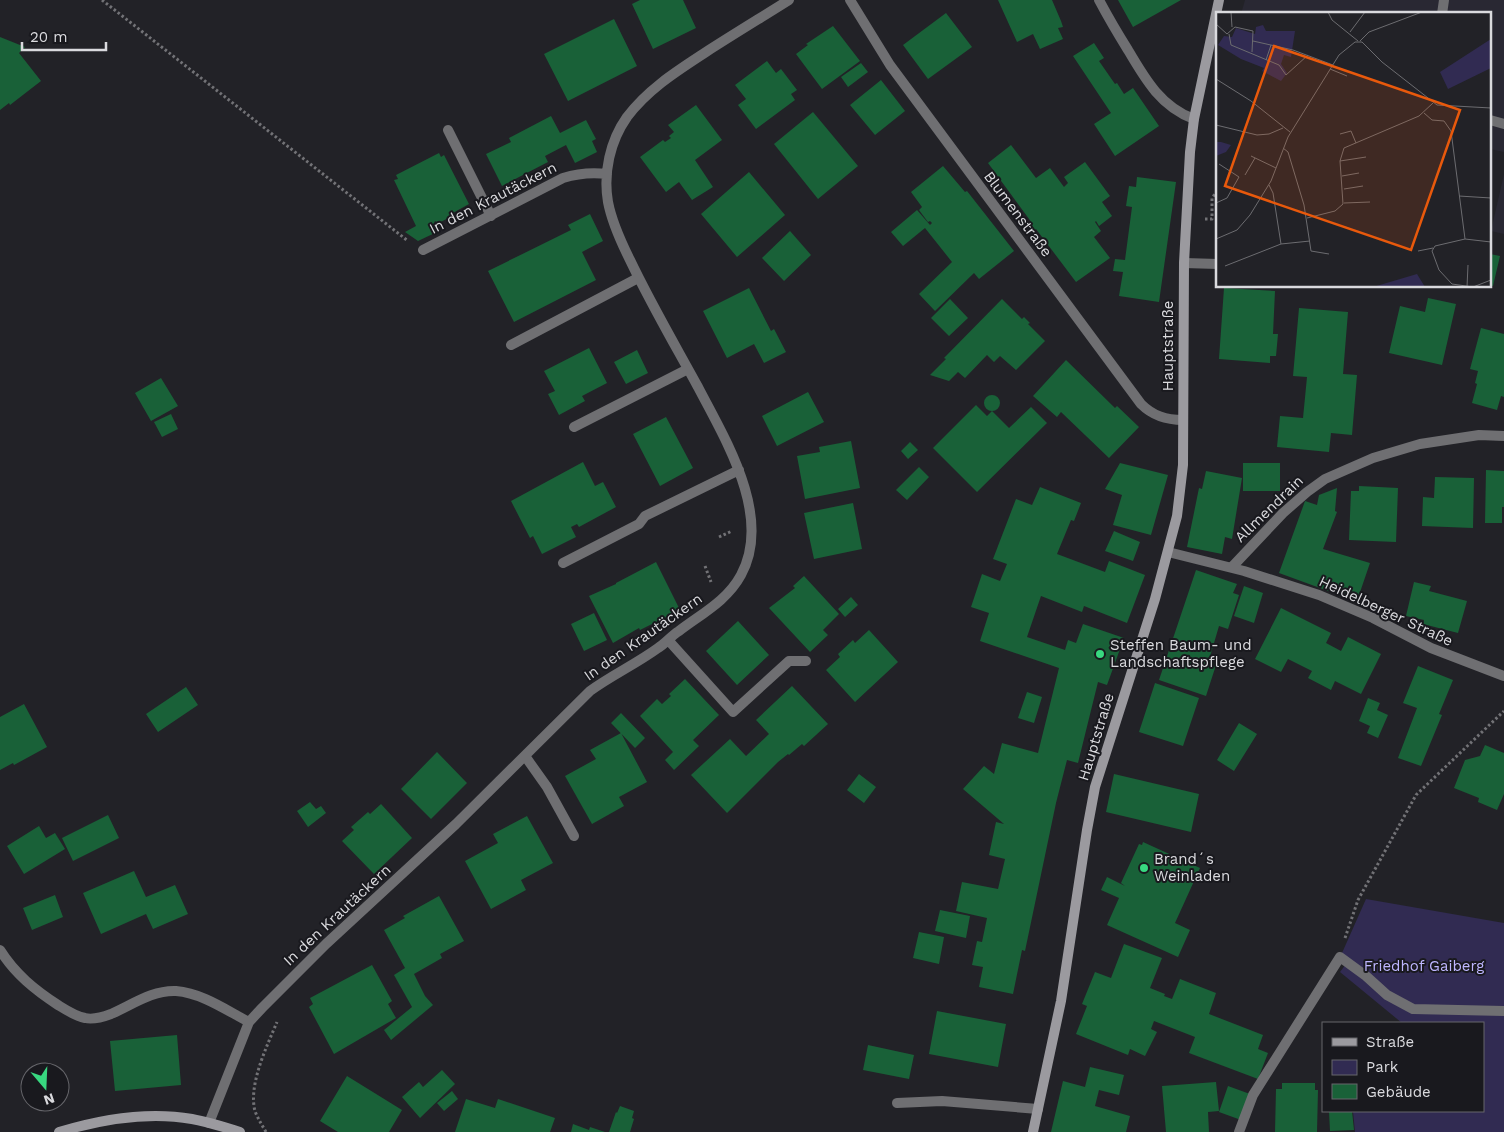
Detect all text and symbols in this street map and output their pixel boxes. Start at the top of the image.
inset map [1216,12,1492,288]
scale bar [22,20,106,52]
text: 20 m [30,28,68,46]
street label: In den Krautäckern [426,158,560,238]
street label: Blumenstraße [980,168,1056,260]
street label: Hauptstraße [1159,301,1177,391]
street label: Allmendrain [1231,472,1307,546]
street label: Heidelberger Straße [1316,572,1456,650]
street label: In den Krautäckern [580,589,706,685]
place label: Steffen Baum- und Landschaftspflege [1110,636,1252,671]
marker: Steffen Baum- und Landschaftspflege [1094,648,1106,660]
street label: Hauptstraße [1074,691,1118,783]
place label: Brand´s Weinladen [1154,850,1230,885]
street label: In den Krautäckern [280,861,394,969]
marker: Brand´s Weinladen [1138,862,1150,874]
park label: Friedhof Gaiberg [1364,957,1484,975]
legend [1322,1022,1484,1112]
text: Straße [1366,1033,1414,1051]
text: Park [1366,1058,1399,1076]
north arrow [20,1062,70,1112]
text: Gebäude [1366,1083,1431,1101]
text: N [42,1090,57,1109]

